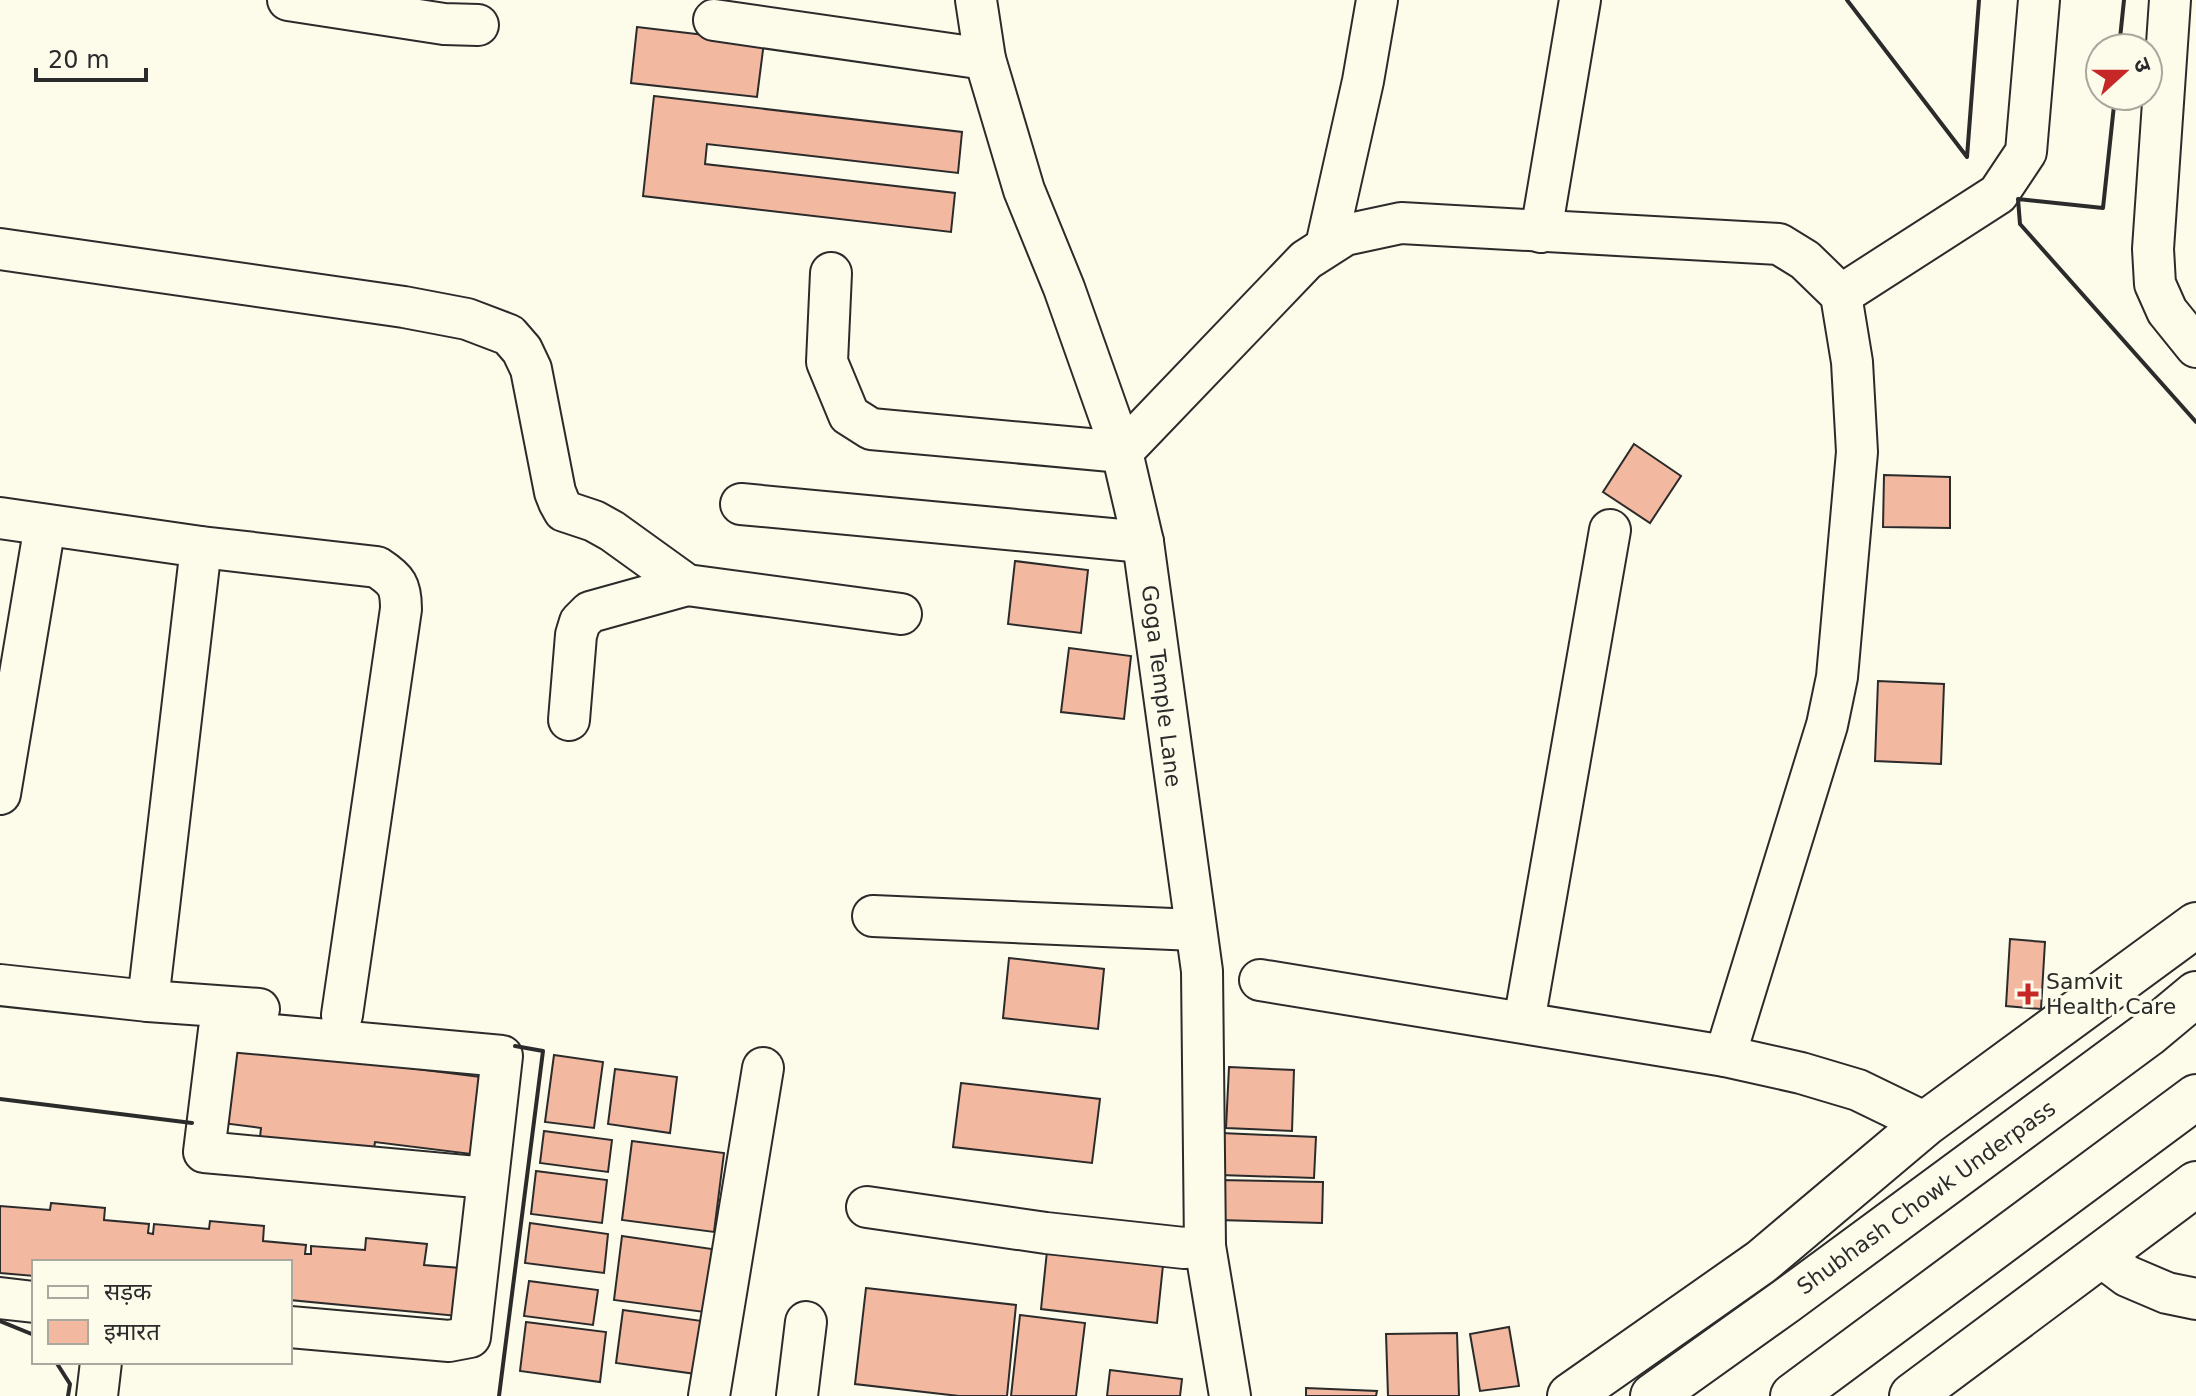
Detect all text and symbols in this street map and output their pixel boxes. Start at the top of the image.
scale bar [36,32,146,82]
north arrow [2084,32,2164,112]
text: 20 m [48,46,110,74]
text: उ [2128,55,2157,77]
street label: Goga Temple Lane [1137,584,1186,789]
place label: Samvit Health Care [2046,969,2176,1019]
marker: Samvit Health Care [2017,983,2039,1005]
street label: Shubhash Chowk Underpass [1792,1095,2060,1300]
legend [32,1260,292,1364]
text: सड़क [104,1278,152,1306]
text: इमारत [104,1318,161,1346]

